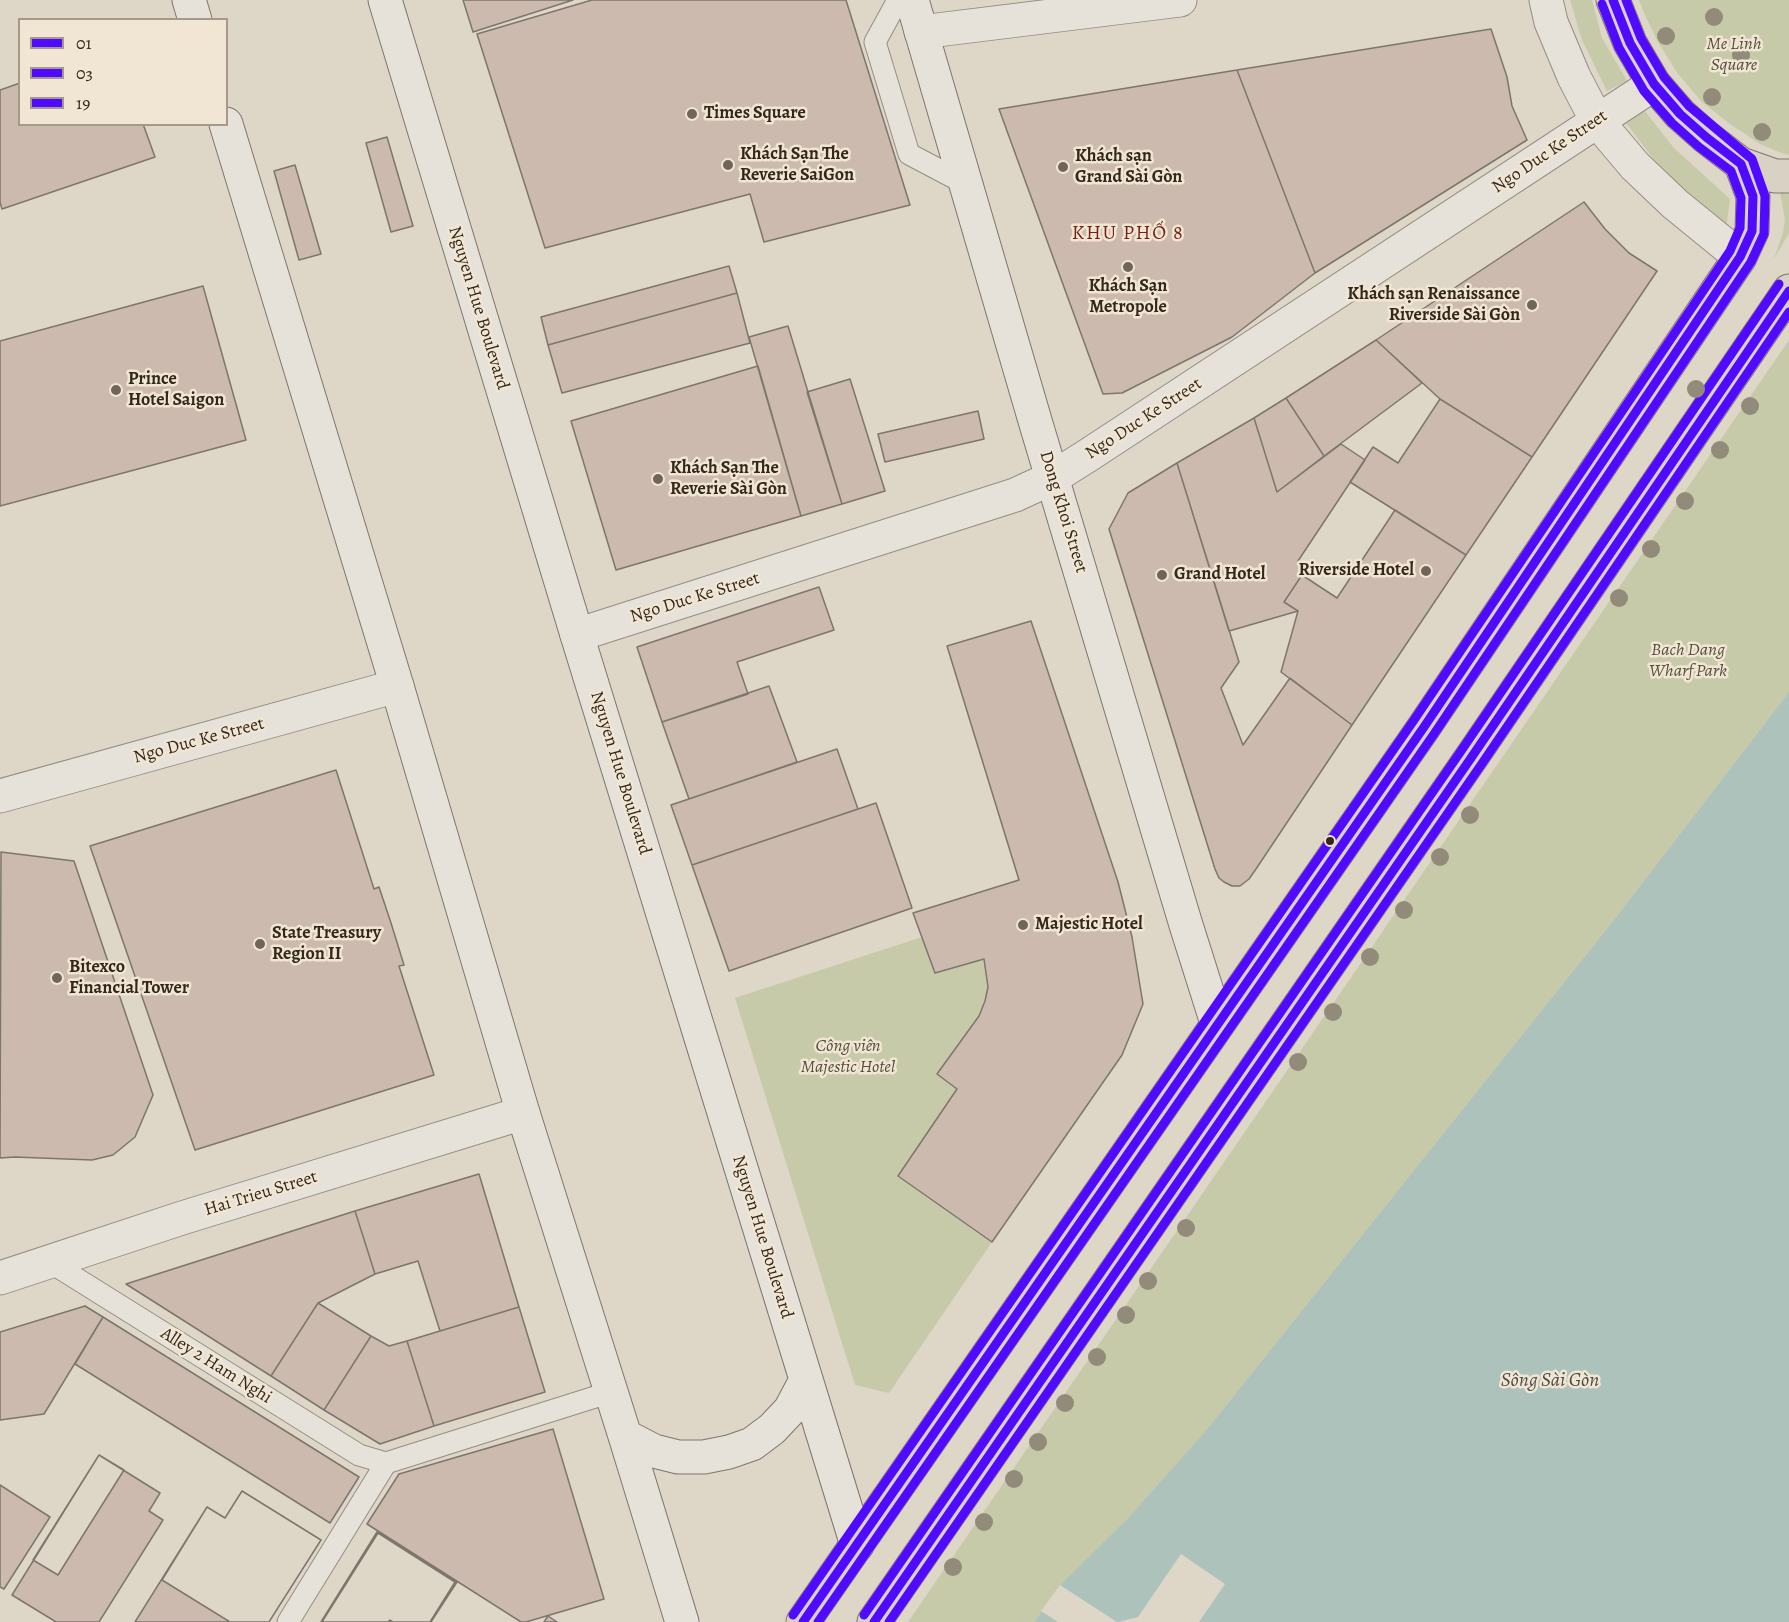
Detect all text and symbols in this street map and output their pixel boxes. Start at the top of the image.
legend [18,18,228,126]
text: 01 [76,31,92,55]
park label: Me Linh Square [1706,34,1762,76]
text: 03 [76,61,93,85]
text: 19 [76,91,90,115]
place label: Times Square [704,103,806,125]
street label: Ngo Duc Ke Street [1488,105,1612,199]
marker: Times Square [685,107,699,121]
place label: Khách Sạn The Reverie SaiGon [740,144,854,186]
place label: Khách sạn Grand Sài Gòn [1075,146,1182,188]
marker: Khách Sạn The Reverie SaiGon [721,158,735,172]
marker: Khách sạn Grand Sài Gòn [1056,160,1070,174]
district label: KHU PHỐ 8 [1072,222,1184,246]
street label: Nguyen Hue Boulevard [443,224,513,392]
marker: Khách Sạn Metropole [1121,260,1135,274]
place label: Khách Sạn Metropole [1089,276,1167,318]
place label: Khách sạn Renaissance Riverside Sài Gòn [1347,284,1520,326]
marker: Khách sạn Renaissance Riverside Sài Gòn [1525,298,1539,312]
place label: Prince Hotel Saigon [128,369,224,412]
street label: Ngo Duc Ke Street [1082,373,1206,465]
marker: Prince Hotel Saigon [109,383,123,397]
street label: Dong Khoi Street [1034,448,1092,576]
place label: Khách Sạn The Reverie Sài Gòn [670,458,787,500]
marker: Khách Sạn The Reverie Sài Gòn [651,472,665,486]
place label: Riverside Hotel [1298,560,1414,582]
place label: Grand Hotel [1174,564,1266,586]
marker: Riverside Hotel [1419,564,1433,578]
street label: Ngo Duc Ke Street [628,568,762,628]
marker: Grand Hotel [1155,568,1169,582]
park label: Bach Dang Wharf Park [1649,640,1727,682]
street label: Nguyen Hue Boulevard [585,689,655,857]
street label: Ngo Duc Ke Street [131,713,267,769]
unlabelled marker [1324,835,1336,847]
place label: Majestic Hotel [1035,914,1143,936]
marker: Majestic Hotel [1016,918,1030,932]
place label: State Treasury Region II [272,923,381,966]
marker: State Treasury Region II [253,937,267,951]
place label: Bitexco Financial Tower [69,957,189,1000]
marker: Bitexco Financial Tower [50,971,64,985]
park label: Công viên Majestic Hotel [801,1036,895,1078]
street label: Nguyen Hue Boulevard [727,1153,797,1321]
street label: Hai Trieu Street [202,1167,320,1221]
street label: Alley 2 Ham Nghi [156,1323,276,1409]
water label: Sông Sài Gòn [1501,1369,1599,1393]

